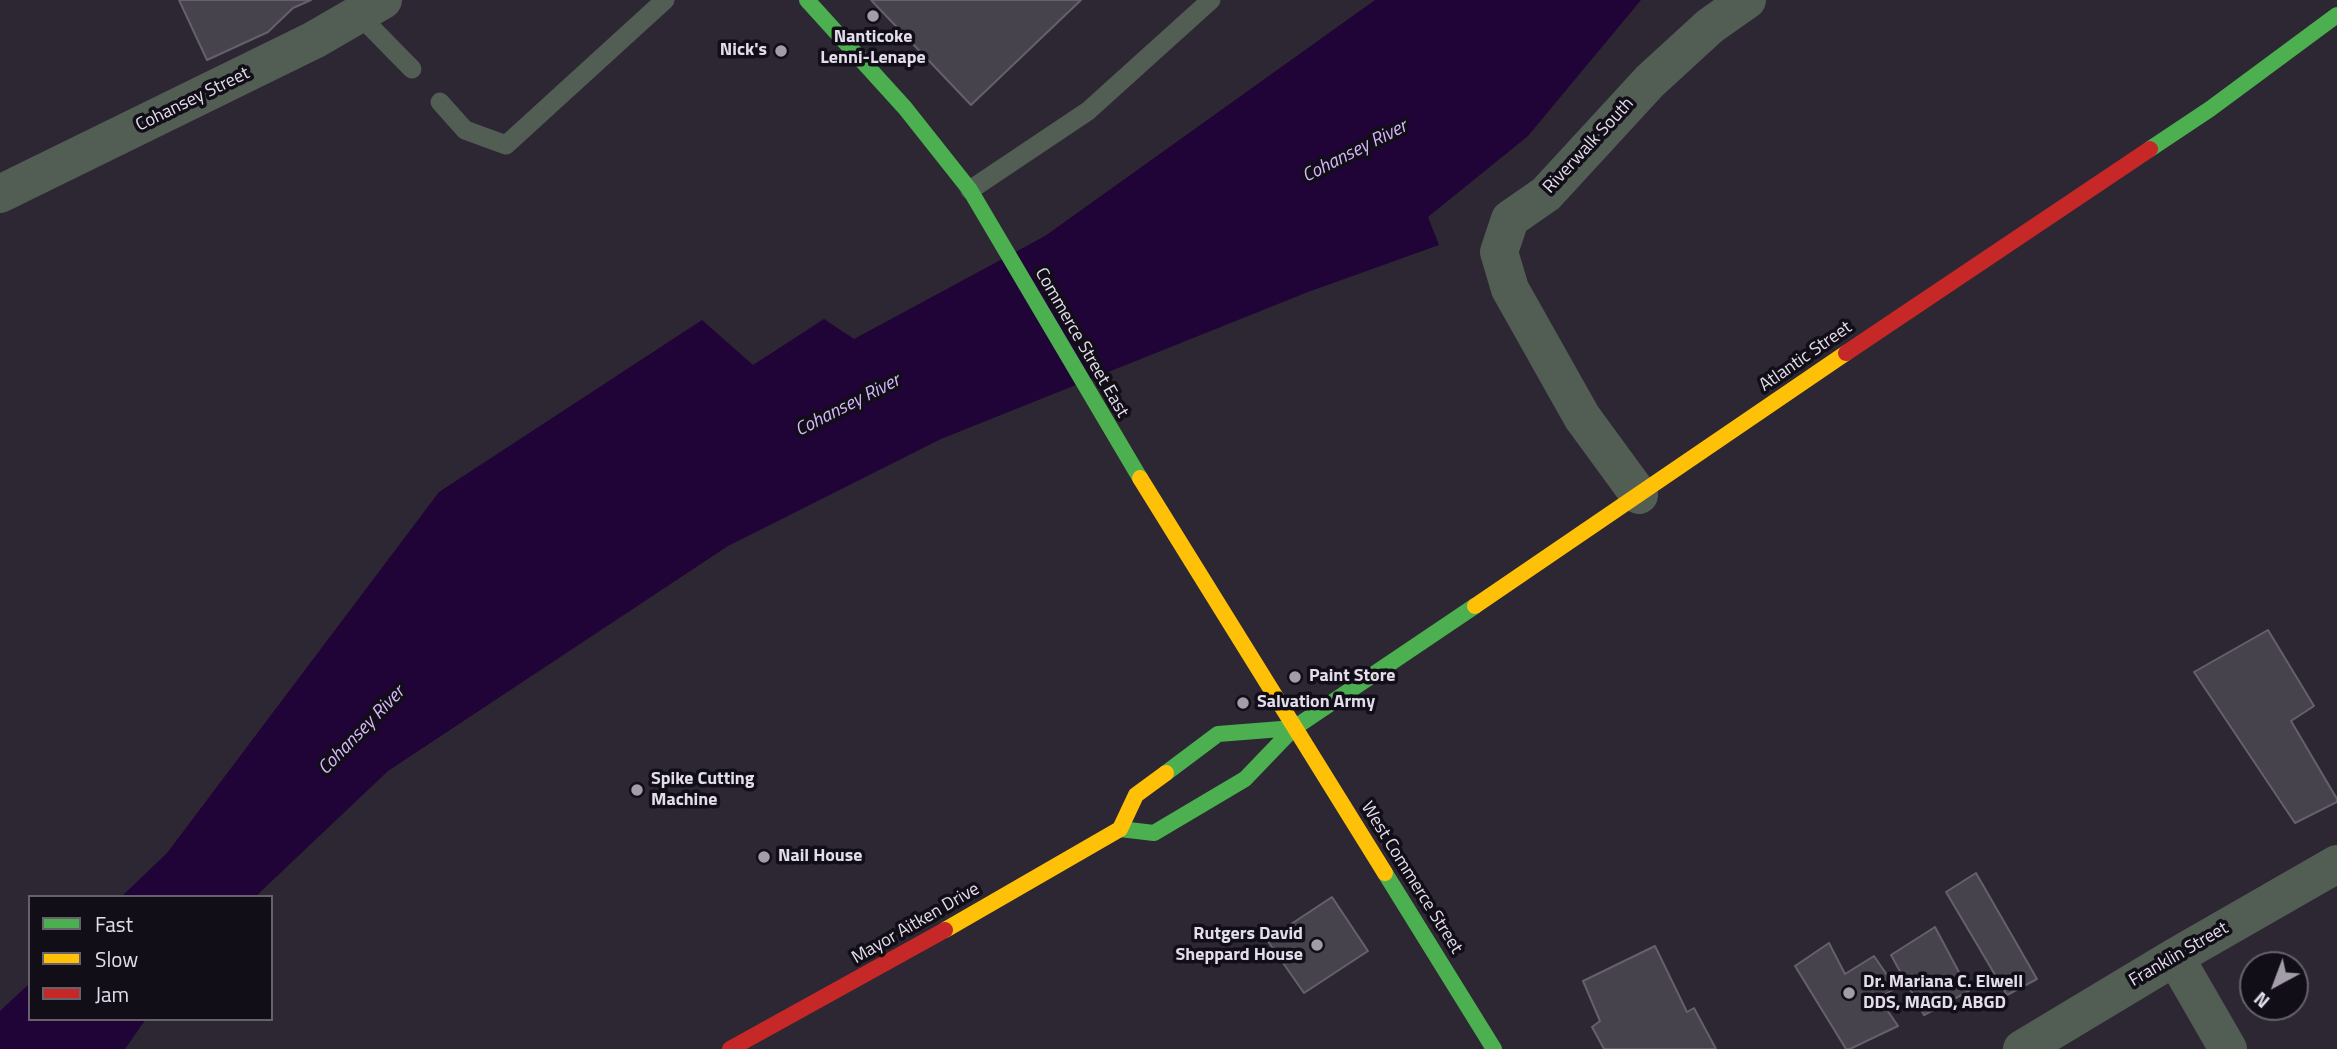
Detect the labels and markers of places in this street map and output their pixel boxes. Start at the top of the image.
marker: Nanticoke Lenni-Lenape [865,8,881,24]
place label: Nanticoke Lenni-Lenape [820,27,926,70]
place label: Nick's [720,40,767,62]
marker: Nick's [773,43,789,59]
place label: Paint Store [1309,666,1396,688]
marker: Paint Store [1287,669,1303,685]
place label: Salvation Army [1257,692,1375,714]
marker: Salvation Army [1235,695,1251,711]
place label: Spike Cutting Machine [651,769,754,812]
marker: Spike Cutting Machine [629,782,645,798]
place label: Nail House [778,846,862,868]
marker: Nail House [756,849,772,865]
place label: Rutgers David Sheppard House [1175,924,1303,967]
marker: Rutgers David Sheppard House [1309,937,1325,953]
place label: Dr. Mariana C. Elwell DDS, MAGD, ABGD [1863,972,2023,1014]
marker: Dr. Mariana C. Elwell DDS, MAGD, ABGD [1841,985,1857,1001]

